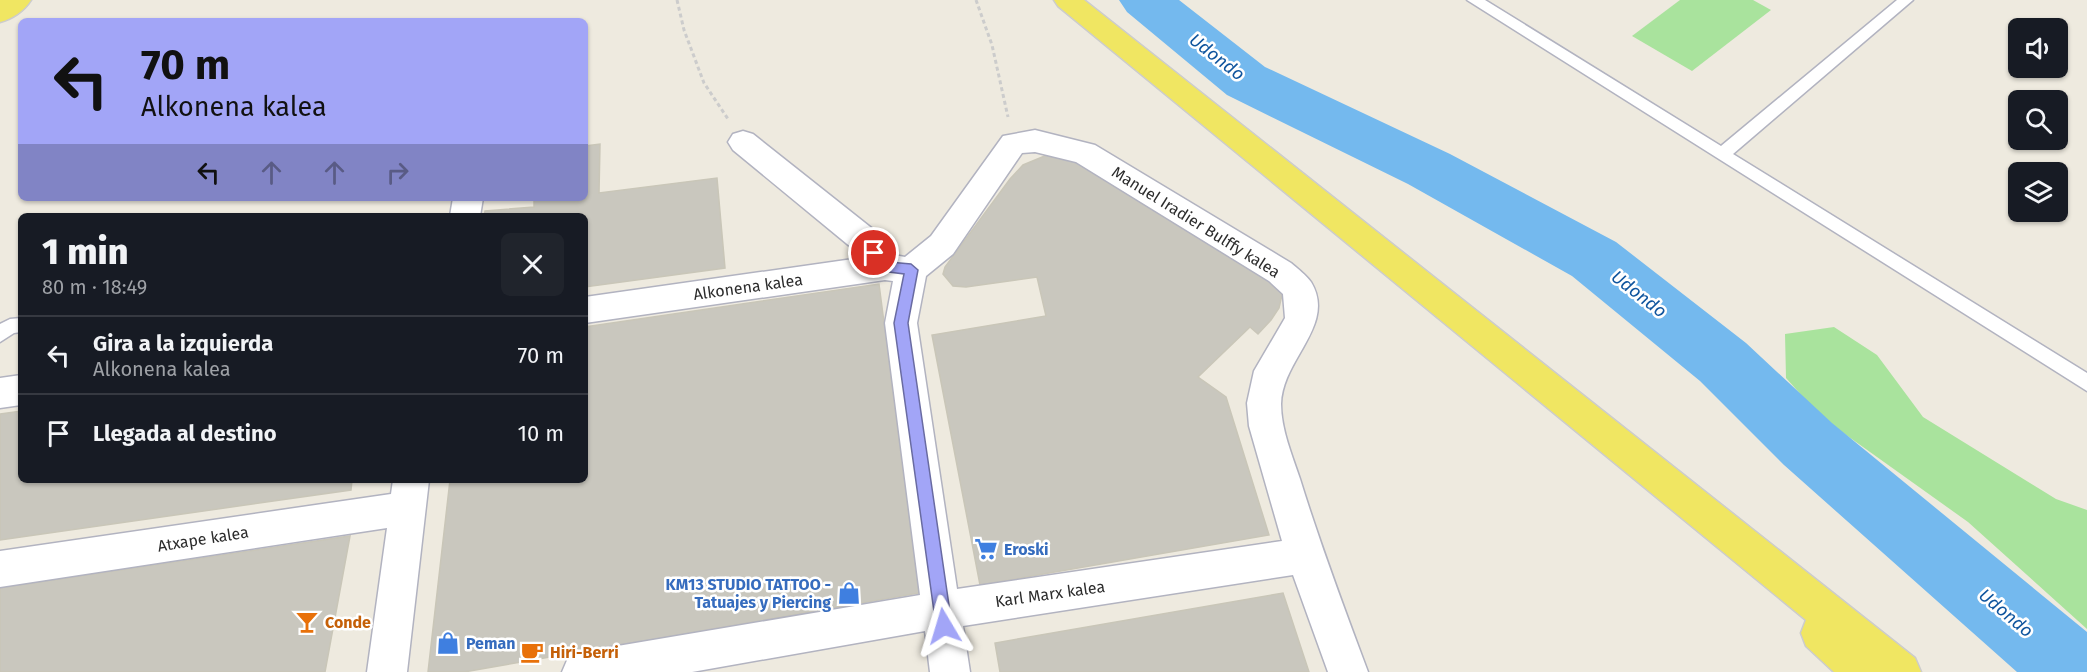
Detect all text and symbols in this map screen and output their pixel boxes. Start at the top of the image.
map controls [2008,18,2068,222]
button: sound [2008,18,2068,78]
water label: Udondo [1185,29,1249,85]
text: 70 m [141,40,230,90]
icon: left [42,42,120,120]
button: search [2008,90,2068,150]
text: Alkonena kalea [141,91,327,123]
icon: left [192,156,225,189]
icon: ahead [255,156,288,189]
icon: ahead [318,156,351,189]
icon: right [381,156,414,189]
street label: Manuel Iradier Bulffy kalea [1108,162,1284,282]
button: layers [2008,162,2068,222]
pin [848,227,899,278]
text: 1 min [42,230,128,274]
button: close [501,233,564,296]
icon: arrive [857,236,890,269]
water label: Udondo [1607,266,1671,322]
street label: Alkonena kalea [692,270,804,304]
text: 80 m · 18:49 [42,275,147,299]
text: Gira a la izquierda [93,330,273,357]
icon: left [42,339,75,372]
text: 70 m [518,342,564,369]
text: Alkonena kalea [93,357,231,381]
icon: arrive [42,417,75,450]
text: Llegada al destino [93,420,277,447]
text: 10 m [518,420,564,447]
street label: Atxape kalea [156,522,250,556]
supermarket icon: Eroski [973,536,999,562]
place label: Eroski [1004,540,1049,559]
place label: KM13 STUDIO TATTOO - Tatuajes y Piercing [666,575,831,612]
street label: Karl Marx kalea [994,577,1106,611]
shop icon: KM13 STUDIO TATTOO - Tatuajes y Piercing [836,580,862,606]
water label: Udondo [1974,584,2038,642]
position arrow [912,594,976,658]
bar icon: Conde [294,609,320,635]
place label: Conde [325,613,371,632]
shop icon: Peman [435,630,461,656]
place label: Peman [466,634,515,653]
cafe icon: Hiri-Berri [519,639,545,665]
place label: Hiri-Berri [550,643,619,662]

